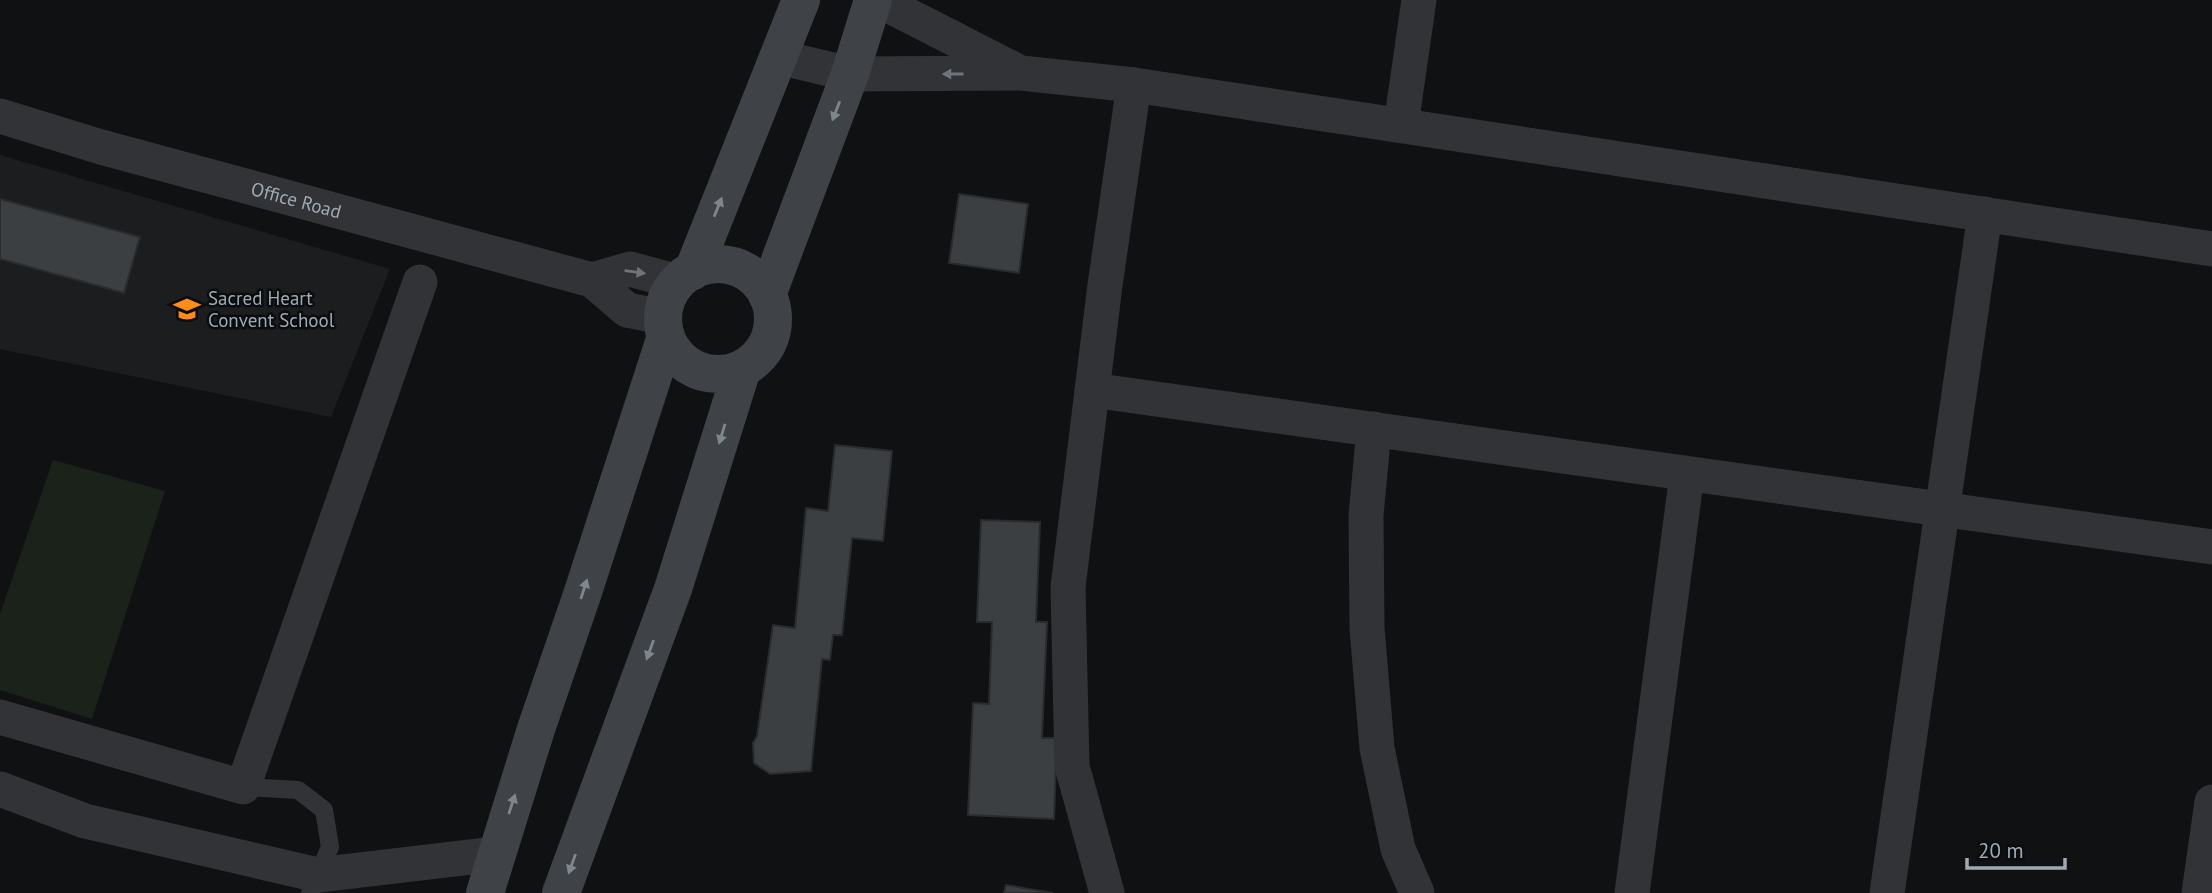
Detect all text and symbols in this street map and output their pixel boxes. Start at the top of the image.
one-way arrow [942,68,964,80]
one-way arrow [830,101,841,122]
street label: Office Road [249,176,344,224]
one-way arrow [713,197,724,218]
one-way arrow [624,267,646,278]
place label: Sacred Heart Convent School [208,286,335,332]
school or university icon: Sacred Heart Convent School [172,294,202,324]
one-way arrow [716,424,726,445]
one-way arrow [580,578,590,599]
one-way arrow [645,640,656,661]
one-way arrow [507,794,517,815]
scale bar [1967,826,2065,870]
text: 20 m [1978,837,2024,864]
one-way arrow [566,853,577,874]

